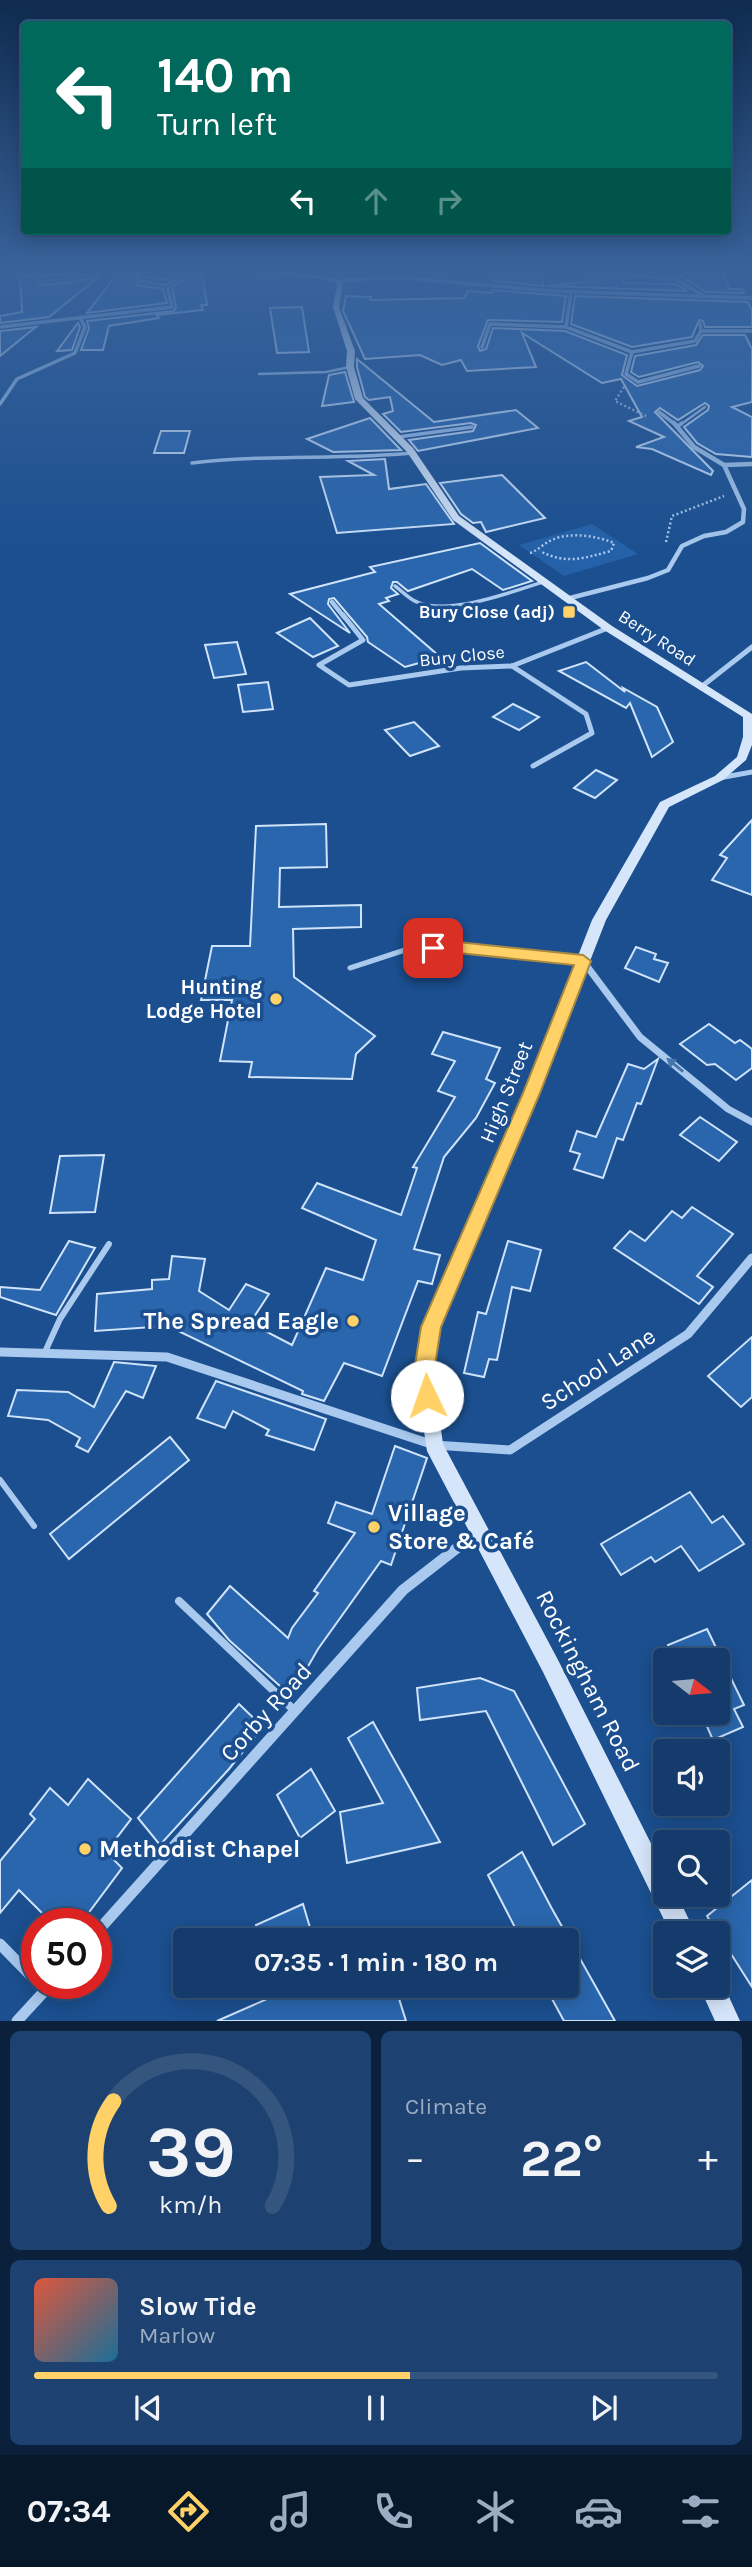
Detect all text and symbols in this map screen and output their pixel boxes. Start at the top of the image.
text: 140 m [157,47,294,104]
icon: left [42,49,133,140]
text: Turn left [157,106,277,143]
icon: left [284,182,322,220]
icon: ahead [357,182,395,220]
icon: right [430,182,468,220]
place label: Bury Close (adj) [419,601,555,623]
marker: Bury Close (adj) [561,604,577,620]
street label: Berry Road [614,605,700,671]
street label: Bury Close [418,641,506,671]
pin [403,918,463,978]
icon: arrive [414,929,452,967]
place label: Hunting Lodge Hotel [146,975,262,1023]
marker: Hunting Lodge Hotel [268,991,284,1007]
street label: High Street [475,1038,537,1146]
one-way arrow [667,1058,685,1073]
place label: The Spread Eagle [143,1307,339,1335]
marker: The Spread Eagle [345,1313,361,1329]
street label: School Lane [535,1322,661,1416]
position arrow [390,1359,464,1433]
place label: Village Store & Café [388,1499,535,1555]
marker: Village Store & Café [366,1519,382,1535]
street label: Rockingham Road [530,1586,646,1776]
north arrow [653,1648,730,1726]
map controls [653,1648,730,1998]
street label: Corby Road [214,1657,318,1767]
button: sound [653,1739,730,1816]
button: search [653,1830,730,1907]
place label: Methodist Chapel [99,1835,300,1863]
marker: Methodist Chapel [77,1841,93,1857]
speed limit sign: 50 [21,1908,112,1999]
button: layers [653,1921,730,1998]
text: 07:35 · 1 min · 180 m [254,1947,498,1978]
text: Climate [405,2093,487,2120]
text: 39 [146,2110,235,2195]
text: 22° [520,2128,603,2189]
text: − [405,2136,425,2181]
text: + [698,2136,718,2181]
text: km/h [159,2190,222,2219]
text: Slow Tide [139,2291,257,2322]
text: Marlow [139,2322,215,2349]
icon: previous [129,2389,167,2427]
icon: pause [357,2389,395,2427]
icon: next [585,2389,623,2427]
icon: directions [164,2487,213,2536]
icon: music [266,2487,315,2536]
icon: phone [369,2487,418,2536]
icon: climate [471,2487,520,2536]
icon: car [574,2487,623,2536]
icon: filters [676,2487,725,2536]
text: 07:34 [27,2493,110,2530]

